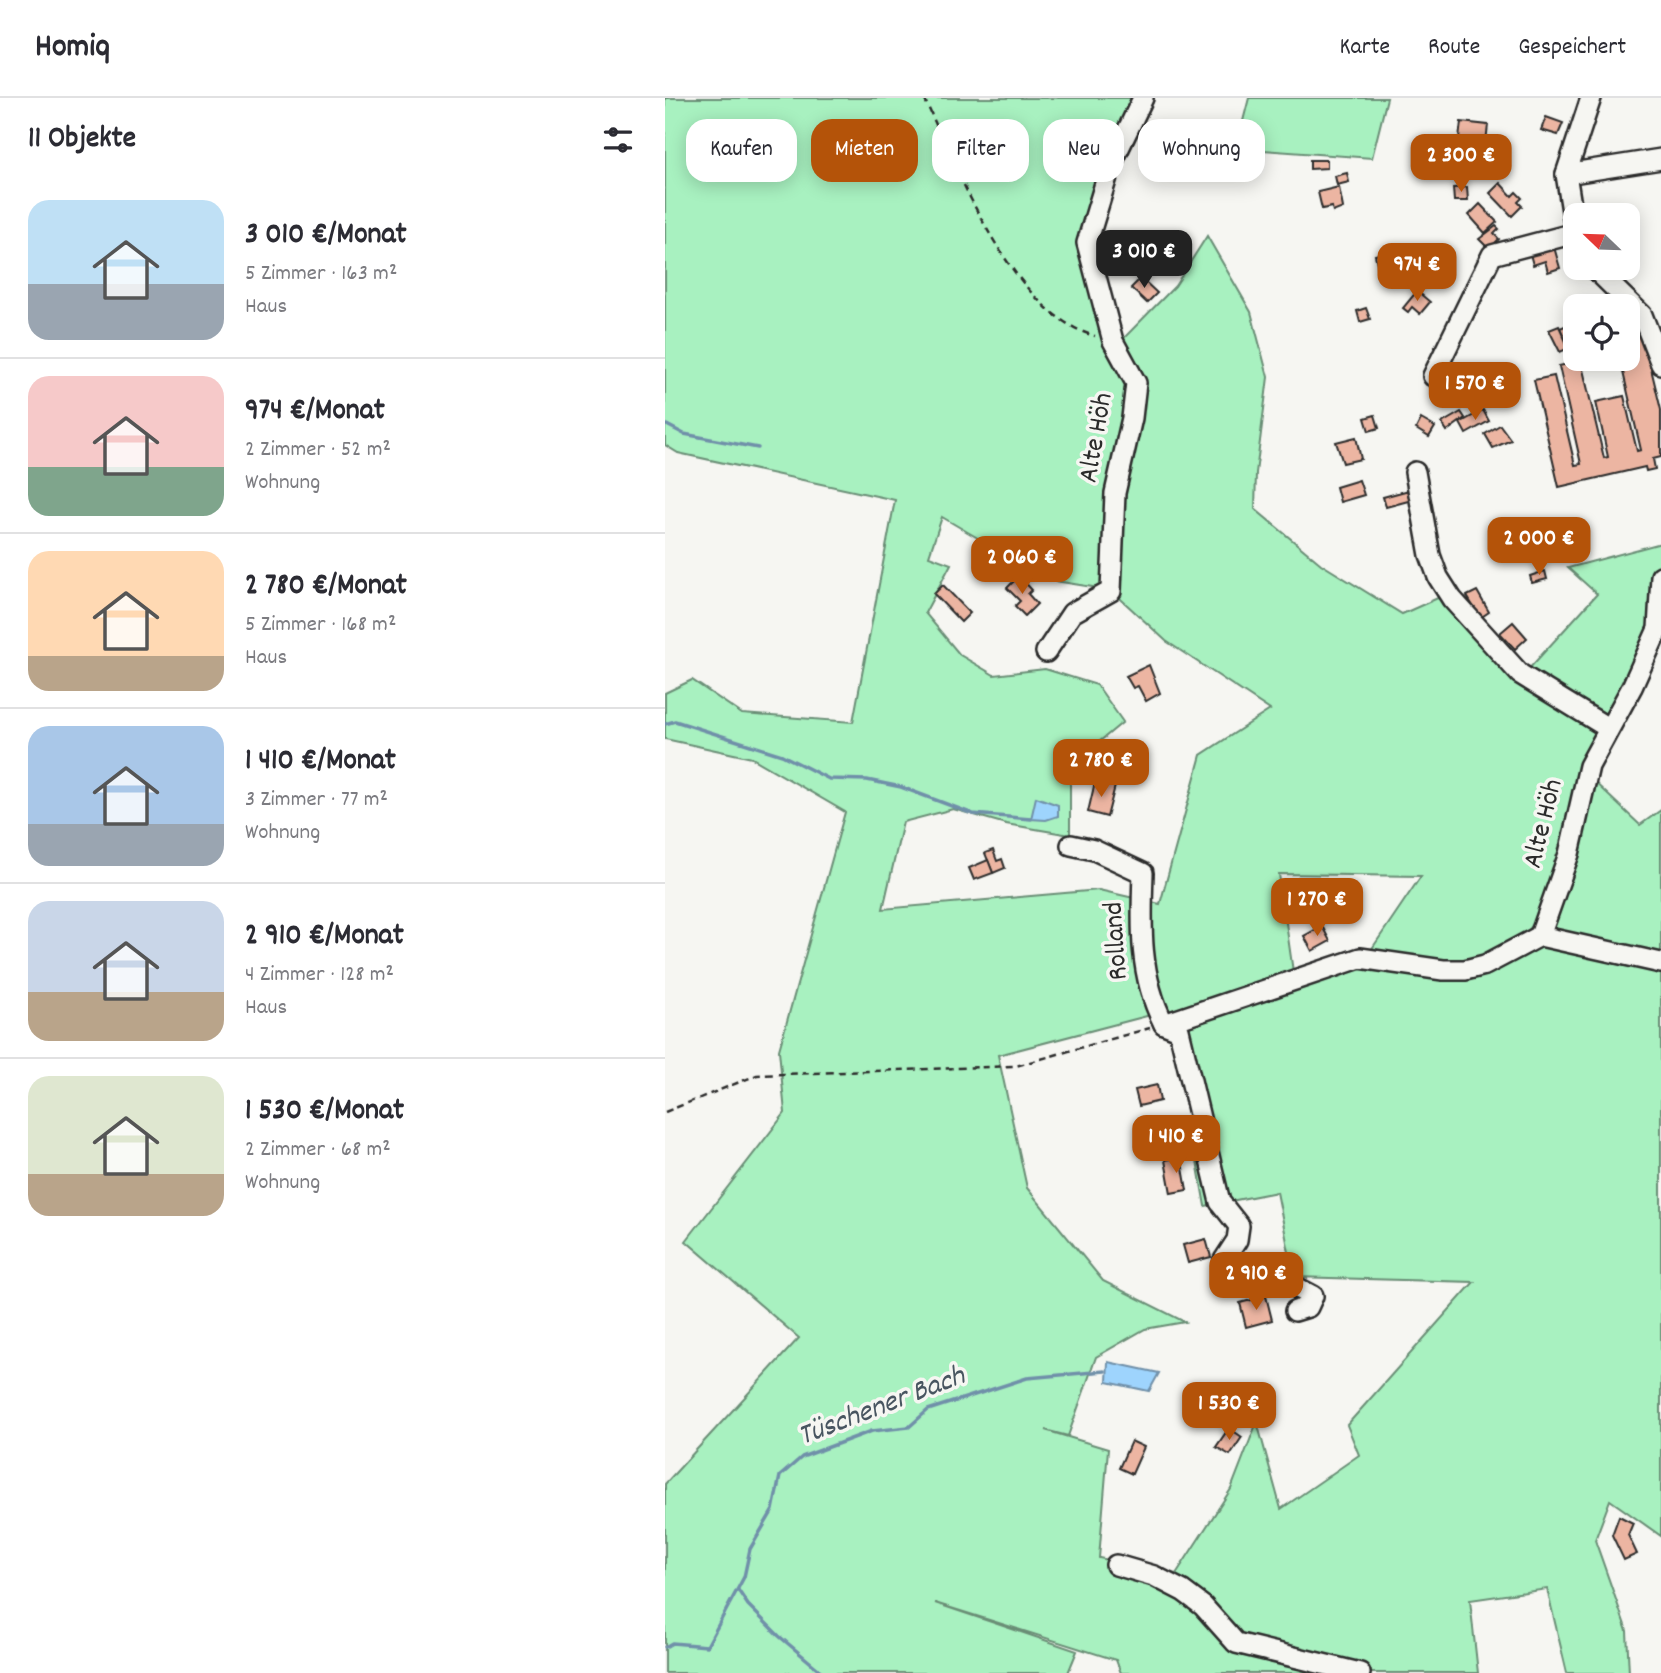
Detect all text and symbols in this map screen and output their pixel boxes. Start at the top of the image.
text: Homiq [35,25,110,72]
text: Karte [1339,31,1390,65]
text: Route [1428,31,1480,65]
text: Gespeichert [1518,31,1626,65]
text: 11 Objekte [28,119,136,162]
chip: Kaufen [686,119,797,182]
chip: Mieten [811,119,918,182]
chip: Filter [932,119,1029,182]
chip: Neu [1043,119,1124,182]
chip: Wohnung [1138,119,1265,182]
icon: filters [599,121,637,159]
pin: 2 300 € [1396,134,1526,194]
text: 2 300 € [1427,140,1495,173]
north arrow [1563,203,1640,280]
map controls [1563,203,1640,371]
text: 3 010 €/Monat [245,215,407,258]
icon: home [84,228,168,312]
pin: 3 010 € [1079,230,1209,290]
text: 3 010 € [1112,236,1176,269]
pin: 974 € [1368,244,1466,303]
text: 974 € [1394,249,1441,282]
text: 5 Zimmer · 163 m² [245,258,397,291]
text: Haus [245,291,287,324]
button: locate [1563,294,1640,371]
pin: 1 570 € [1410,362,1540,422]
text: 1 570 € [1445,368,1505,401]
street label: Alte Höh [1070,390,1126,486]
text: 974 €/Monat [245,391,385,434]
icon: home [84,404,168,488]
text: 2 Zimmer · 52 m² [245,434,391,467]
text: Wohnung [245,467,320,500]
pin: 2 000 € [1474,518,1604,577]
text: 2 000 € [1503,523,1575,556]
pin: 2 060 € [957,536,1087,596]
text: 2 060 € [987,542,1057,575]
text: 2 780 €/Monat [245,566,407,609]
icon: home [84,579,168,663]
text: 5 Zimmer · 168 m² [245,609,396,642]
text: Haus [245,642,287,675]
pin: 2 780 € [1036,740,1166,799]
text: 1 410 €/Monat [245,741,396,784]
text: 2 780 € [1069,745,1133,778]
icon: home [84,754,168,838]
street label: Alte Höh [1515,775,1575,873]
text: 3 Zimmer · 77 m² [245,784,388,817]
text: Wohnung [245,817,320,850]
pin: 1 270 € [1252,878,1382,938]
text: 1 270 € [1287,884,1347,917]
street label: Rolland [1095,900,1141,982]
text: 2 910 €/Monat [245,916,404,959]
icon: home [84,929,168,1013]
text: 4 Zimmer · 128 m² [245,959,394,992]
text: Haus [245,992,287,1025]
text: 1 530 €/Monat [245,1091,404,1134]
icon: home [84,1104,168,1188]
pin: 1 410 € [1111,1116,1241,1175]
text: 1 410 € [1148,1121,1204,1154]
text: 2 Zimmer · 68 m² [245,1134,391,1167]
text: Wohnung [245,1167,320,1200]
pin: 2 910 € [1191,1252,1321,1312]
text: 2 910 € [1225,1258,1287,1291]
water label: Tüschener Bach [792,1356,973,1460]
pin: 1 530 € [1164,1382,1294,1442]
text: 1 530 € [1198,1388,1260,1421]

